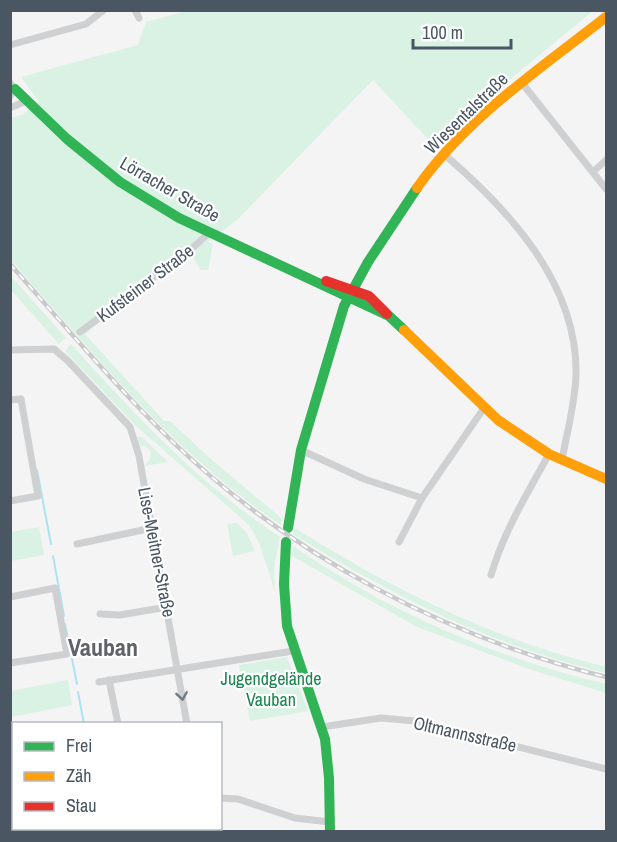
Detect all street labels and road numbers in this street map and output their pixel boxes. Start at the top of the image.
street label: Wiesentalstraße [419,67,513,159]
street label: Lörracher Straße [115,150,225,228]
street label: Kufsteiner Straße [91,238,199,328]
street label: Lise-Meitner-Straße [132,485,182,619]
street label: Oltmannsstraße [411,710,519,758]

